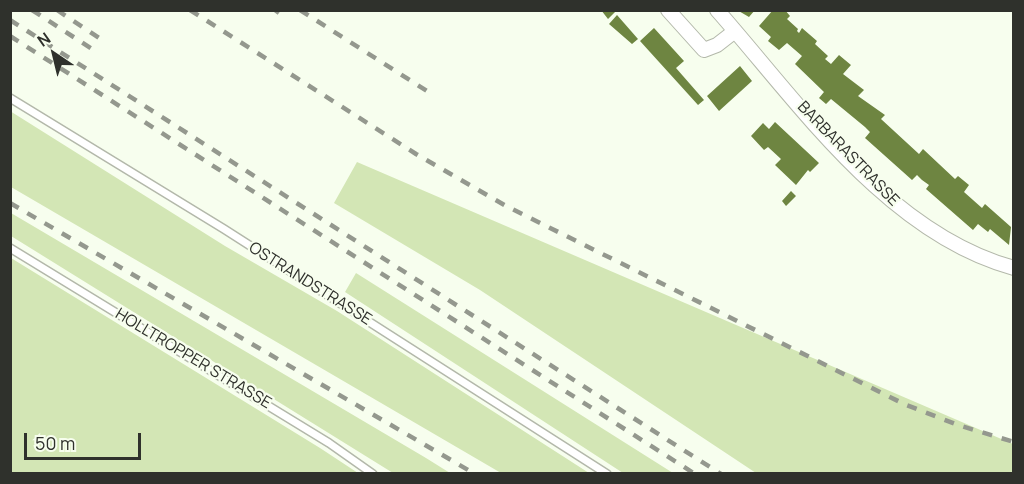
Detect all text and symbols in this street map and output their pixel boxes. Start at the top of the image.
north arrow [24,24,84,84]
text: N [33,27,55,52]
street label: BARBARASTRASSE [793,98,903,210]
street label: OSTRANDSTRASSE [245,238,375,330]
street label: HOLLTROPPER STRASSE [112,305,274,413]
scale bar [27,421,144,459]
text: 50 m [35,431,75,455]

